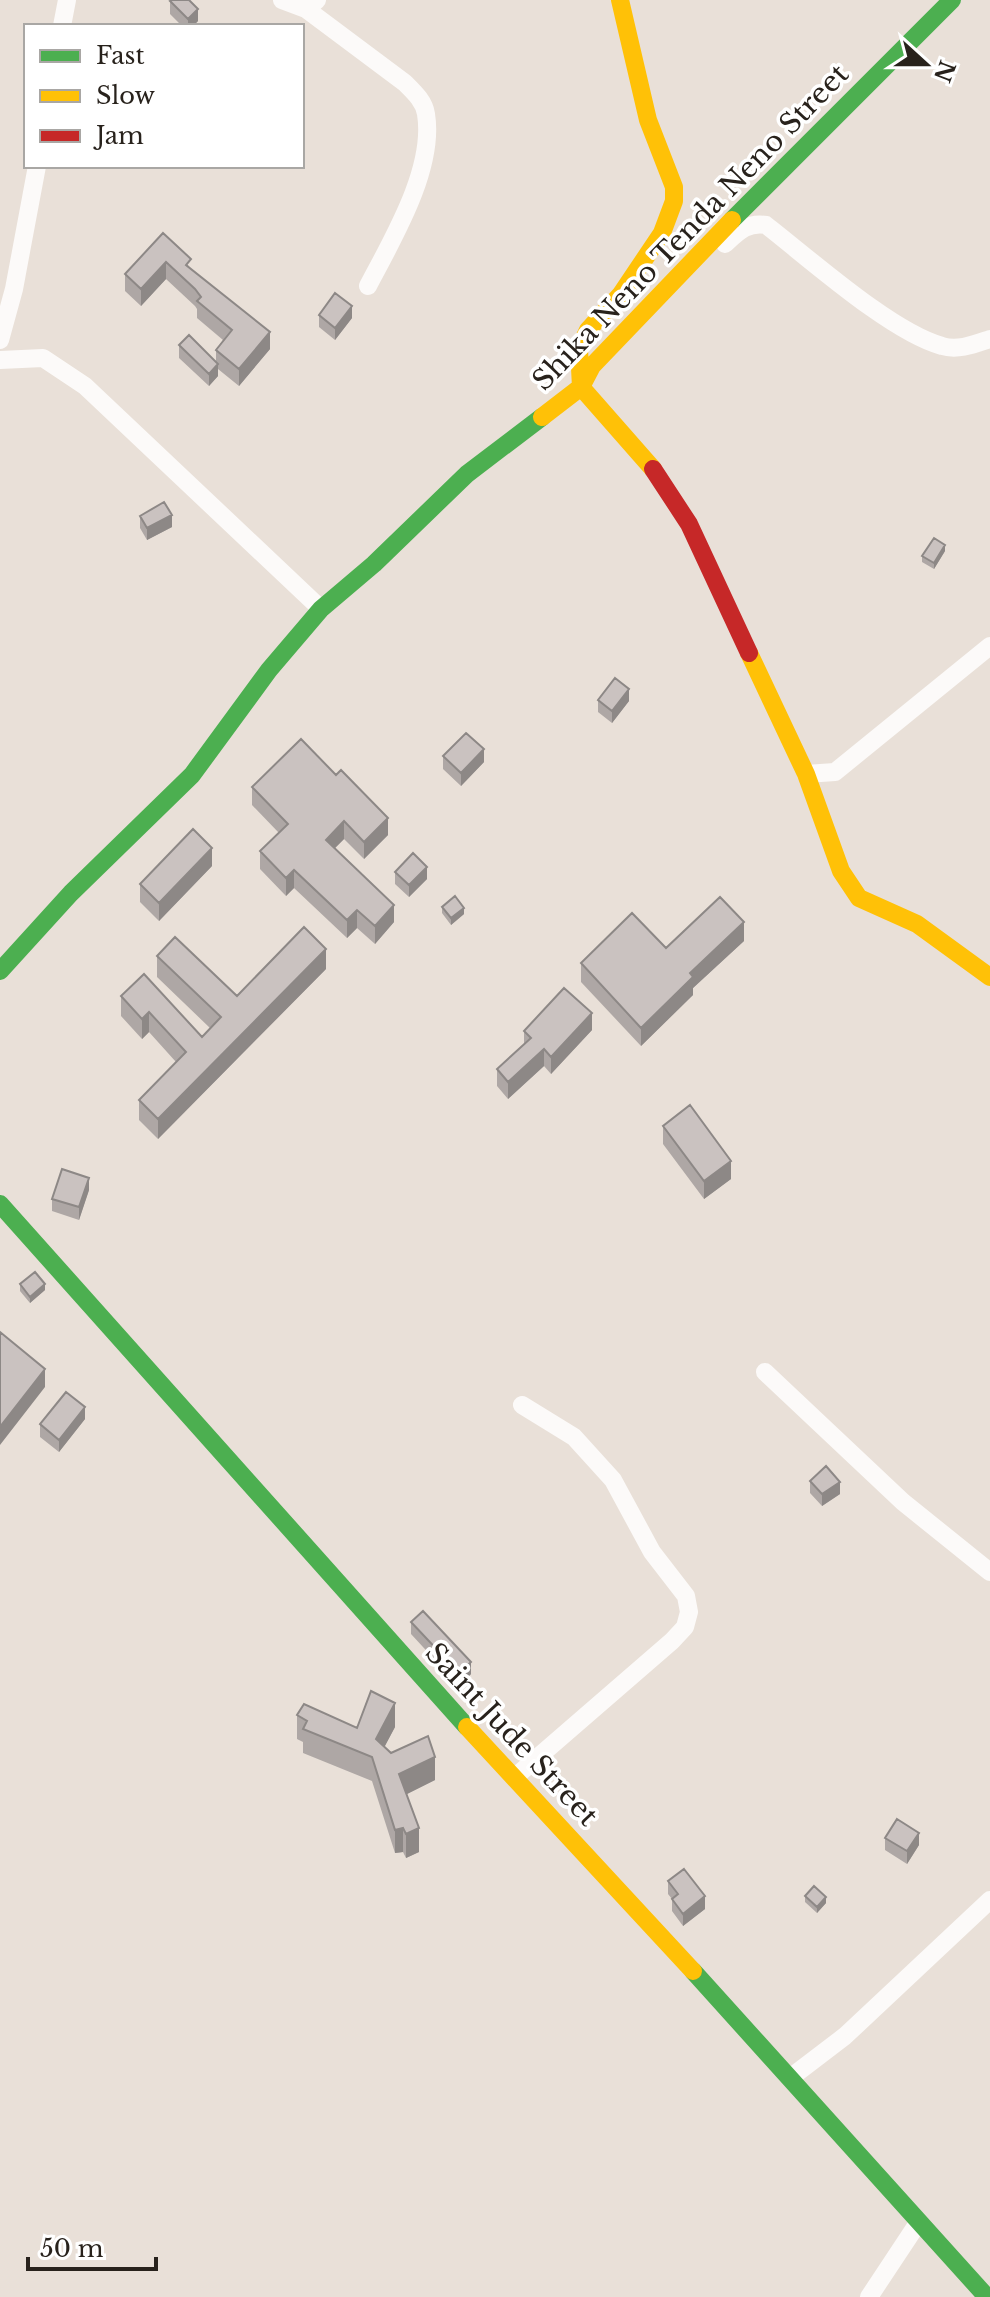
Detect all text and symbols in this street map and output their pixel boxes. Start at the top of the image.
legend [24,24,304,168]
north arrow [886,24,966,104]
text: Fast [96,41,144,70]
text: N [928,56,961,86]
street label: Shika Neno Tenda Neno Street [525,57,856,398]
text: Slow [96,81,155,110]
text: Jam [93,121,144,150]
street label: Saint Jude Street [418,1636,606,1833]
scale bar [28,2221,156,2271]
text: 50 m [40,2234,104,2263]

